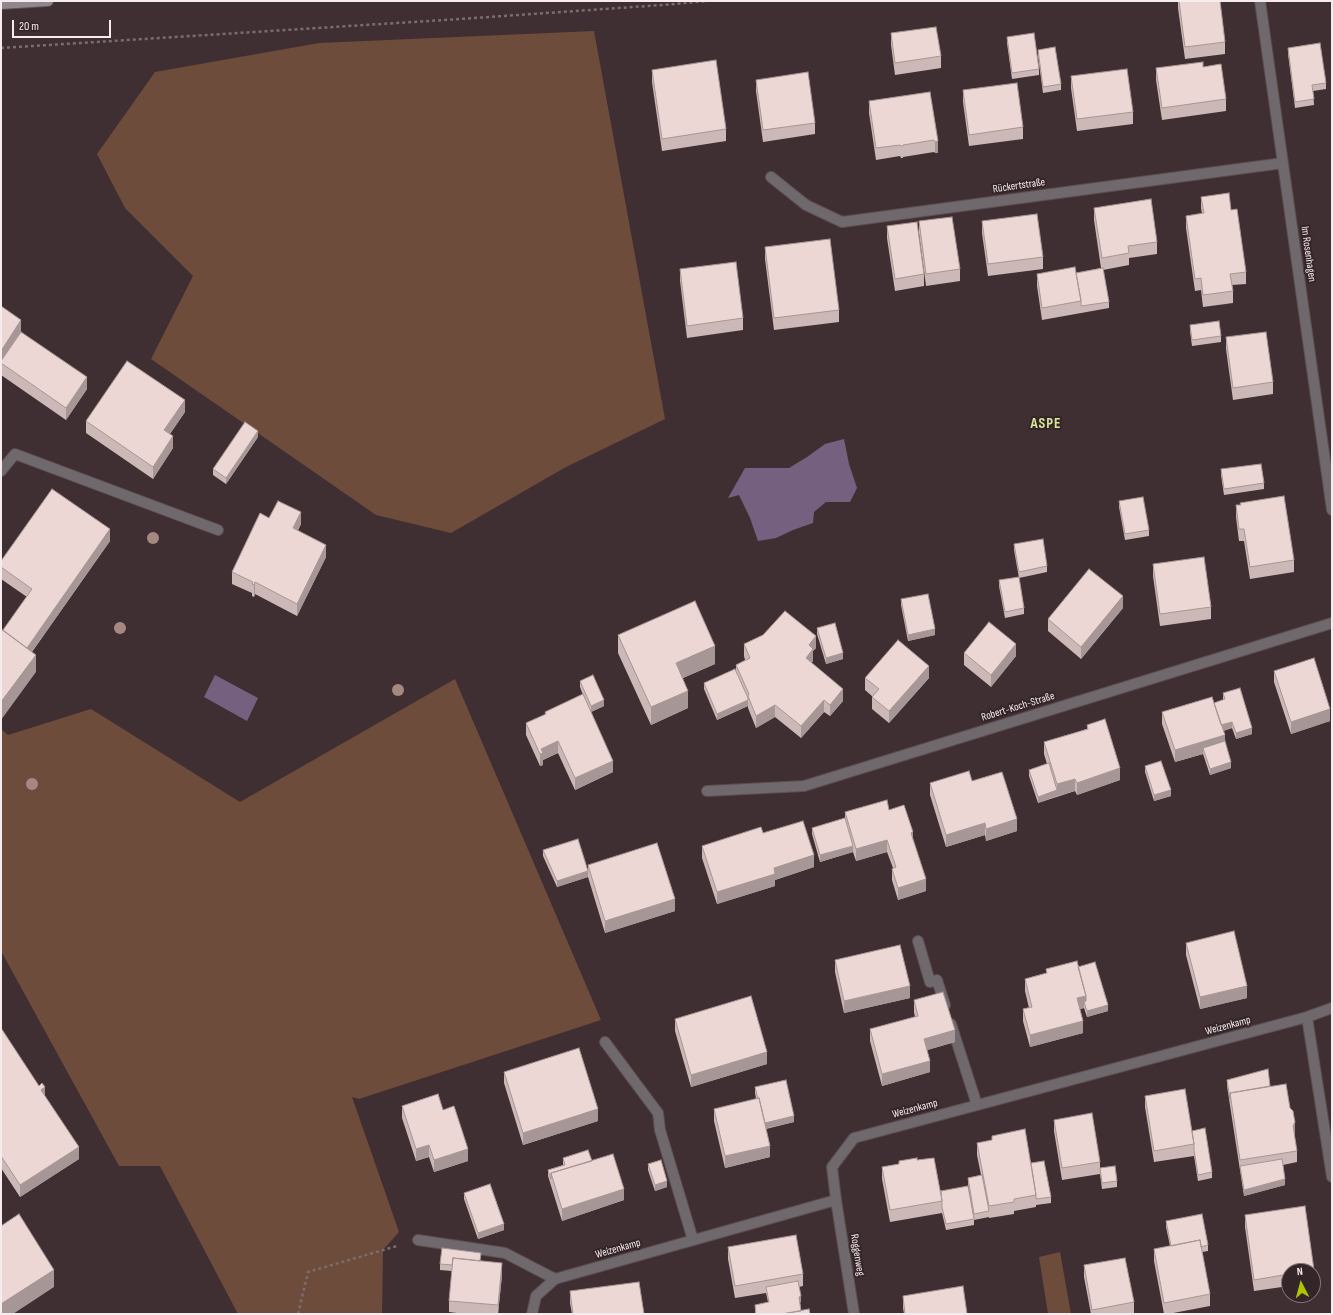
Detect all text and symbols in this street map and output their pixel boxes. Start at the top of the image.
scale bar [14,12,113,38]
text: 20 m [19,19,39,34]
street label: Rückertstraße [992,176,1046,196]
street label: Im Rosenhagen [1298,225,1318,283]
district label: ASPE [1030,415,1062,433]
street label: Robert-Koch-Straße [980,690,1056,724]
street label: Weizenkamp [1204,1014,1252,1038]
street label: Weizenkamp [891,1097,939,1121]
street label: Roggenweg [847,1233,867,1277]
street label: Weizenkamp [594,1236,642,1262]
north arrow [1281,1263,1321,1303]
text: N [1296,1265,1303,1278]

